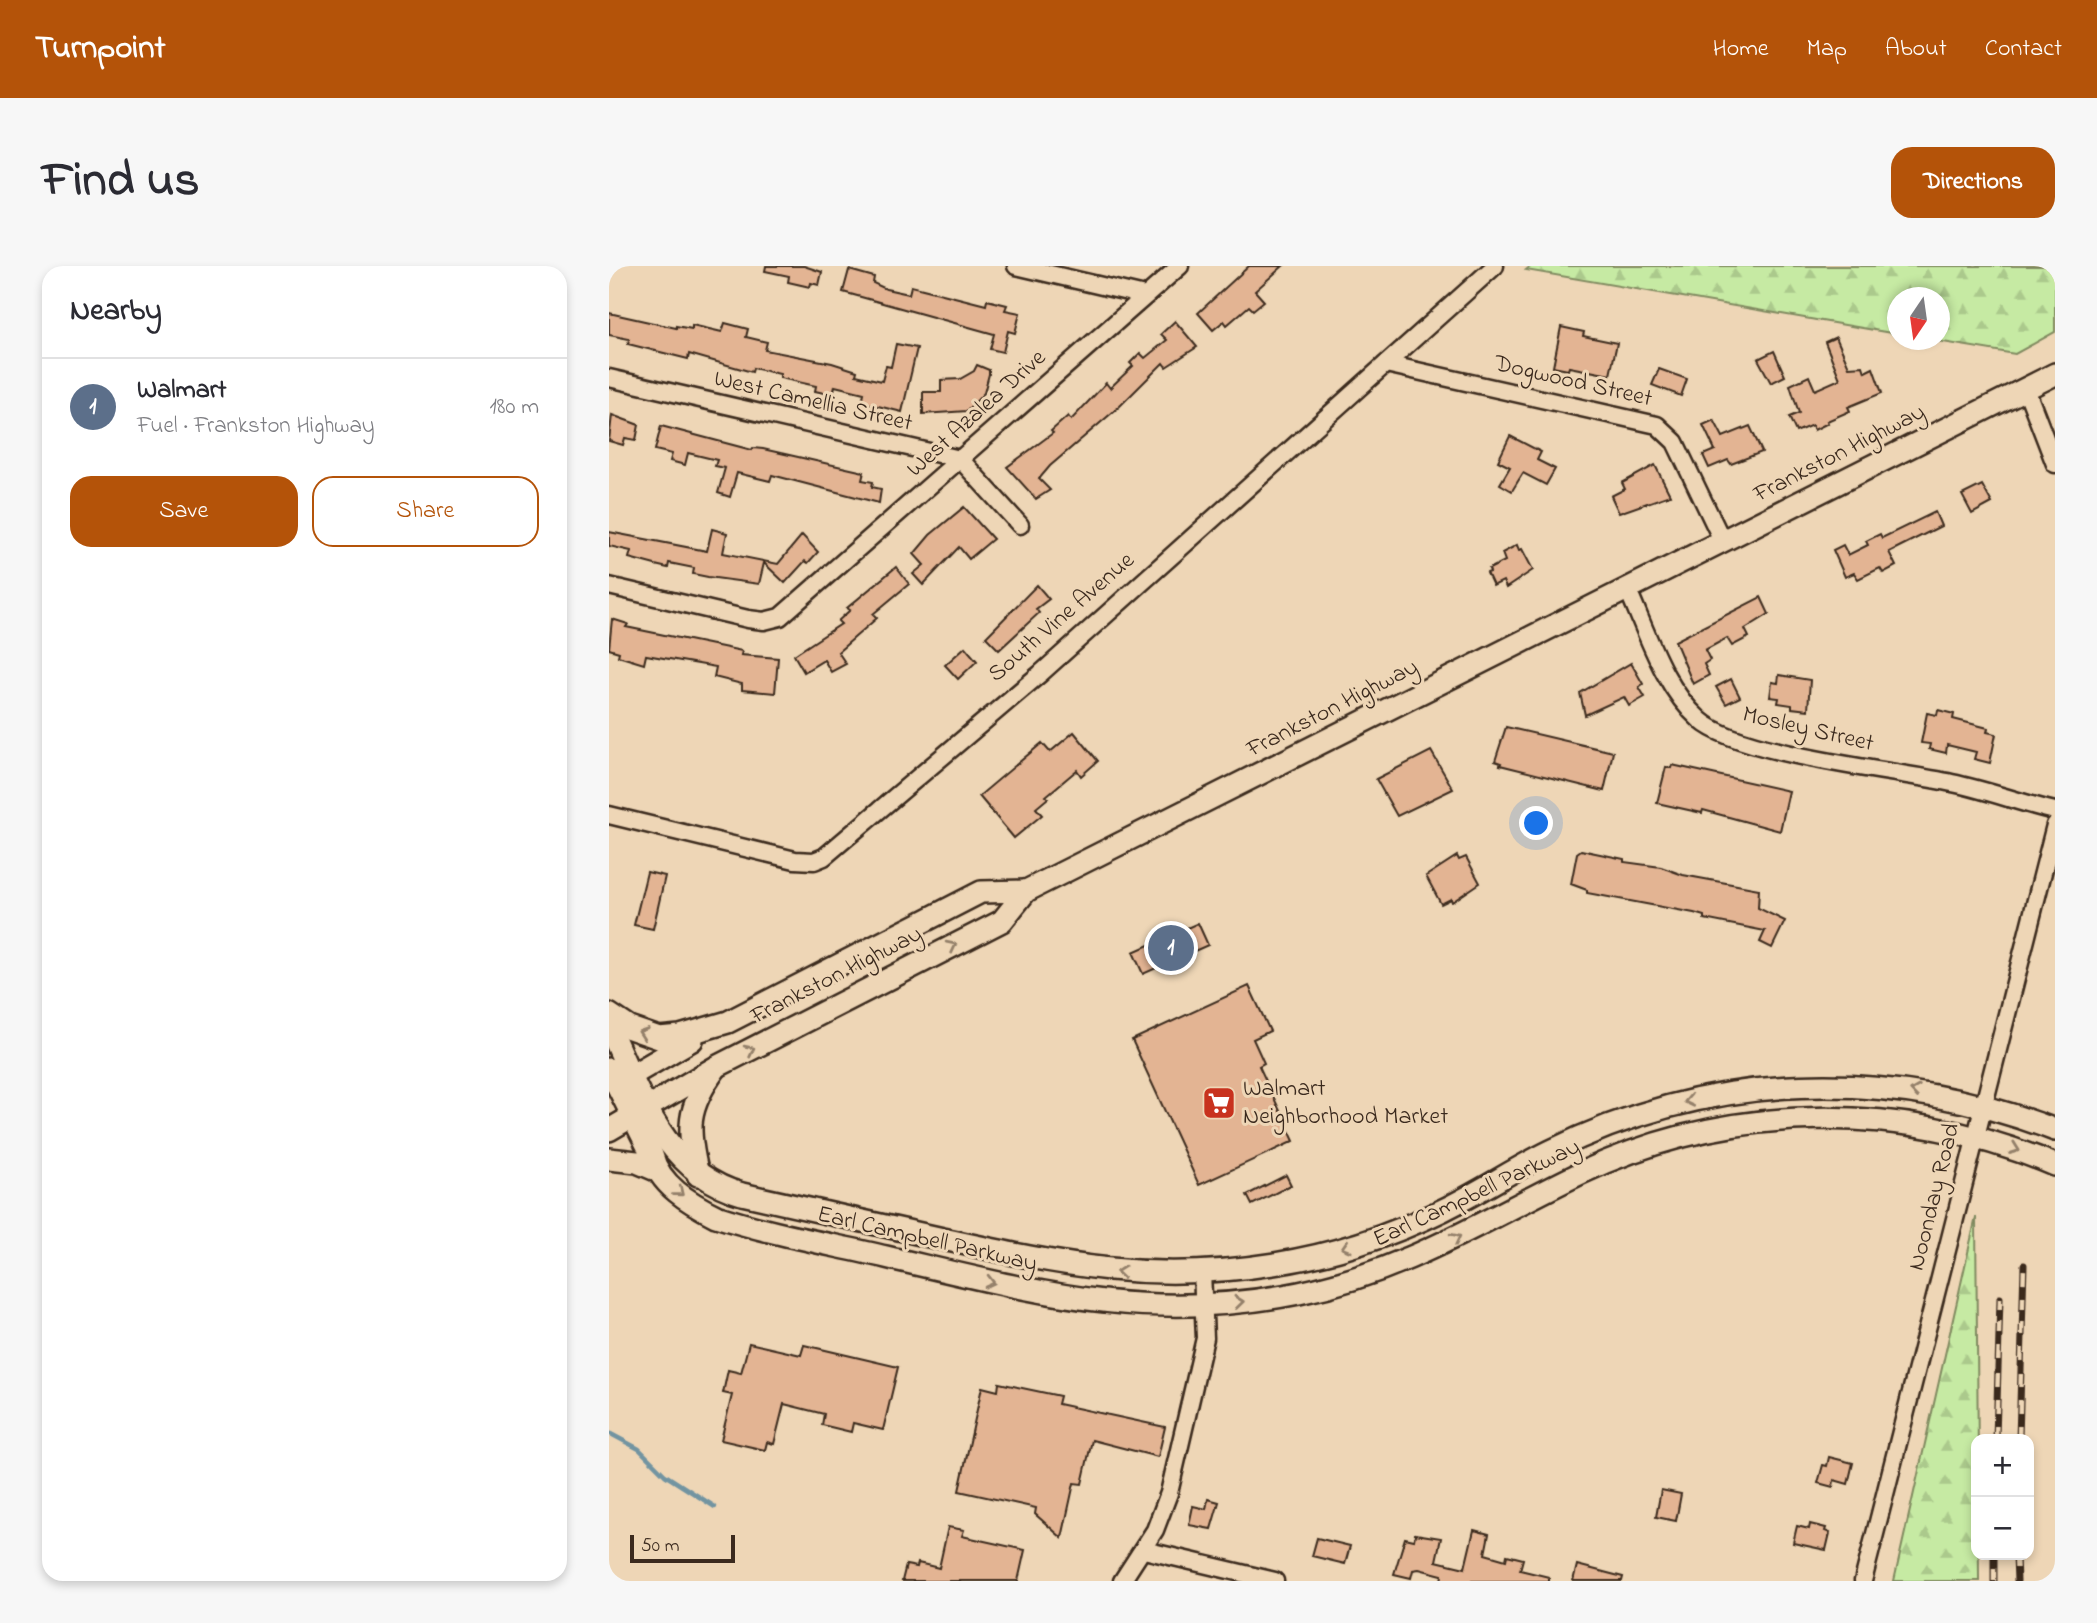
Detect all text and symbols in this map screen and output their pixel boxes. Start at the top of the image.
text: Turnpoint [35,25,166,73]
text: Home [1713,32,1769,67]
text: Map [1807,32,1847,67]
text: About [1885,32,1947,67]
text: Contact [1985,32,2062,67]
text: Find us [42,146,199,218]
button: Directions [1891,147,2055,218]
north arrow [1887,287,1950,350]
text: Nearby [70,290,162,334]
street label: West Azalea Drive [899,342,1055,486]
street label: Dogwood Street [1489,347,1656,417]
street label: West Camellia Street [710,362,916,442]
text: Walmart [137,372,227,410]
text: 1 [89,391,97,424]
text: 180 m [490,391,539,424]
street label: Frankston Highway [1747,396,1932,514]
text: Fuel · Frankston Highway [137,410,375,443]
button: Save [70,476,298,547]
button: Share [312,476,539,547]
street label: South Vine Avenue [981,544,1143,692]
street label: Frankston Highway [1240,651,1425,769]
street label: Mosley Street [1739,698,1877,763]
your location [1519,806,1553,840]
street label: Frankston Highway [744,918,929,1036]
pin: 1 [1148,922,1194,974]
one-way arrow [945,941,958,955]
one-way arrow [637,1027,649,1041]
one-way arrow [743,1044,755,1058]
place label: Walmart Neighborhood Market [1243,1072,1448,1135]
supermarket icon: Walmart Neighborhood Market [1200,1084,1238,1122]
one-way arrow [1909,1084,1921,1099]
one-way arrow [1683,1093,1695,1108]
street label: Noonday Road [1900,1119,1971,1275]
street label: Earl Campbell Parkway [1368,1131,1587,1258]
one-way arrow [2008,1141,2021,1155]
one-way arrow [671,1184,683,1197]
street label: Earl Campbell Parkway [813,1198,1041,1283]
one-way arrow [1449,1233,1462,1247]
one-way arrow [1340,1239,1352,1254]
one-way arrow [1115,1265,1126,1280]
one-way arrow [984,1274,996,1288]
one-way arrow [1233,1294,1245,1309]
map controls [1971,1434,2034,1560]
button: + [1971,1434,2034,1497]
button: − [1971,1497,2034,1560]
scale bar [630,1532,735,1564]
text: 50 m [641,1533,680,1560]

